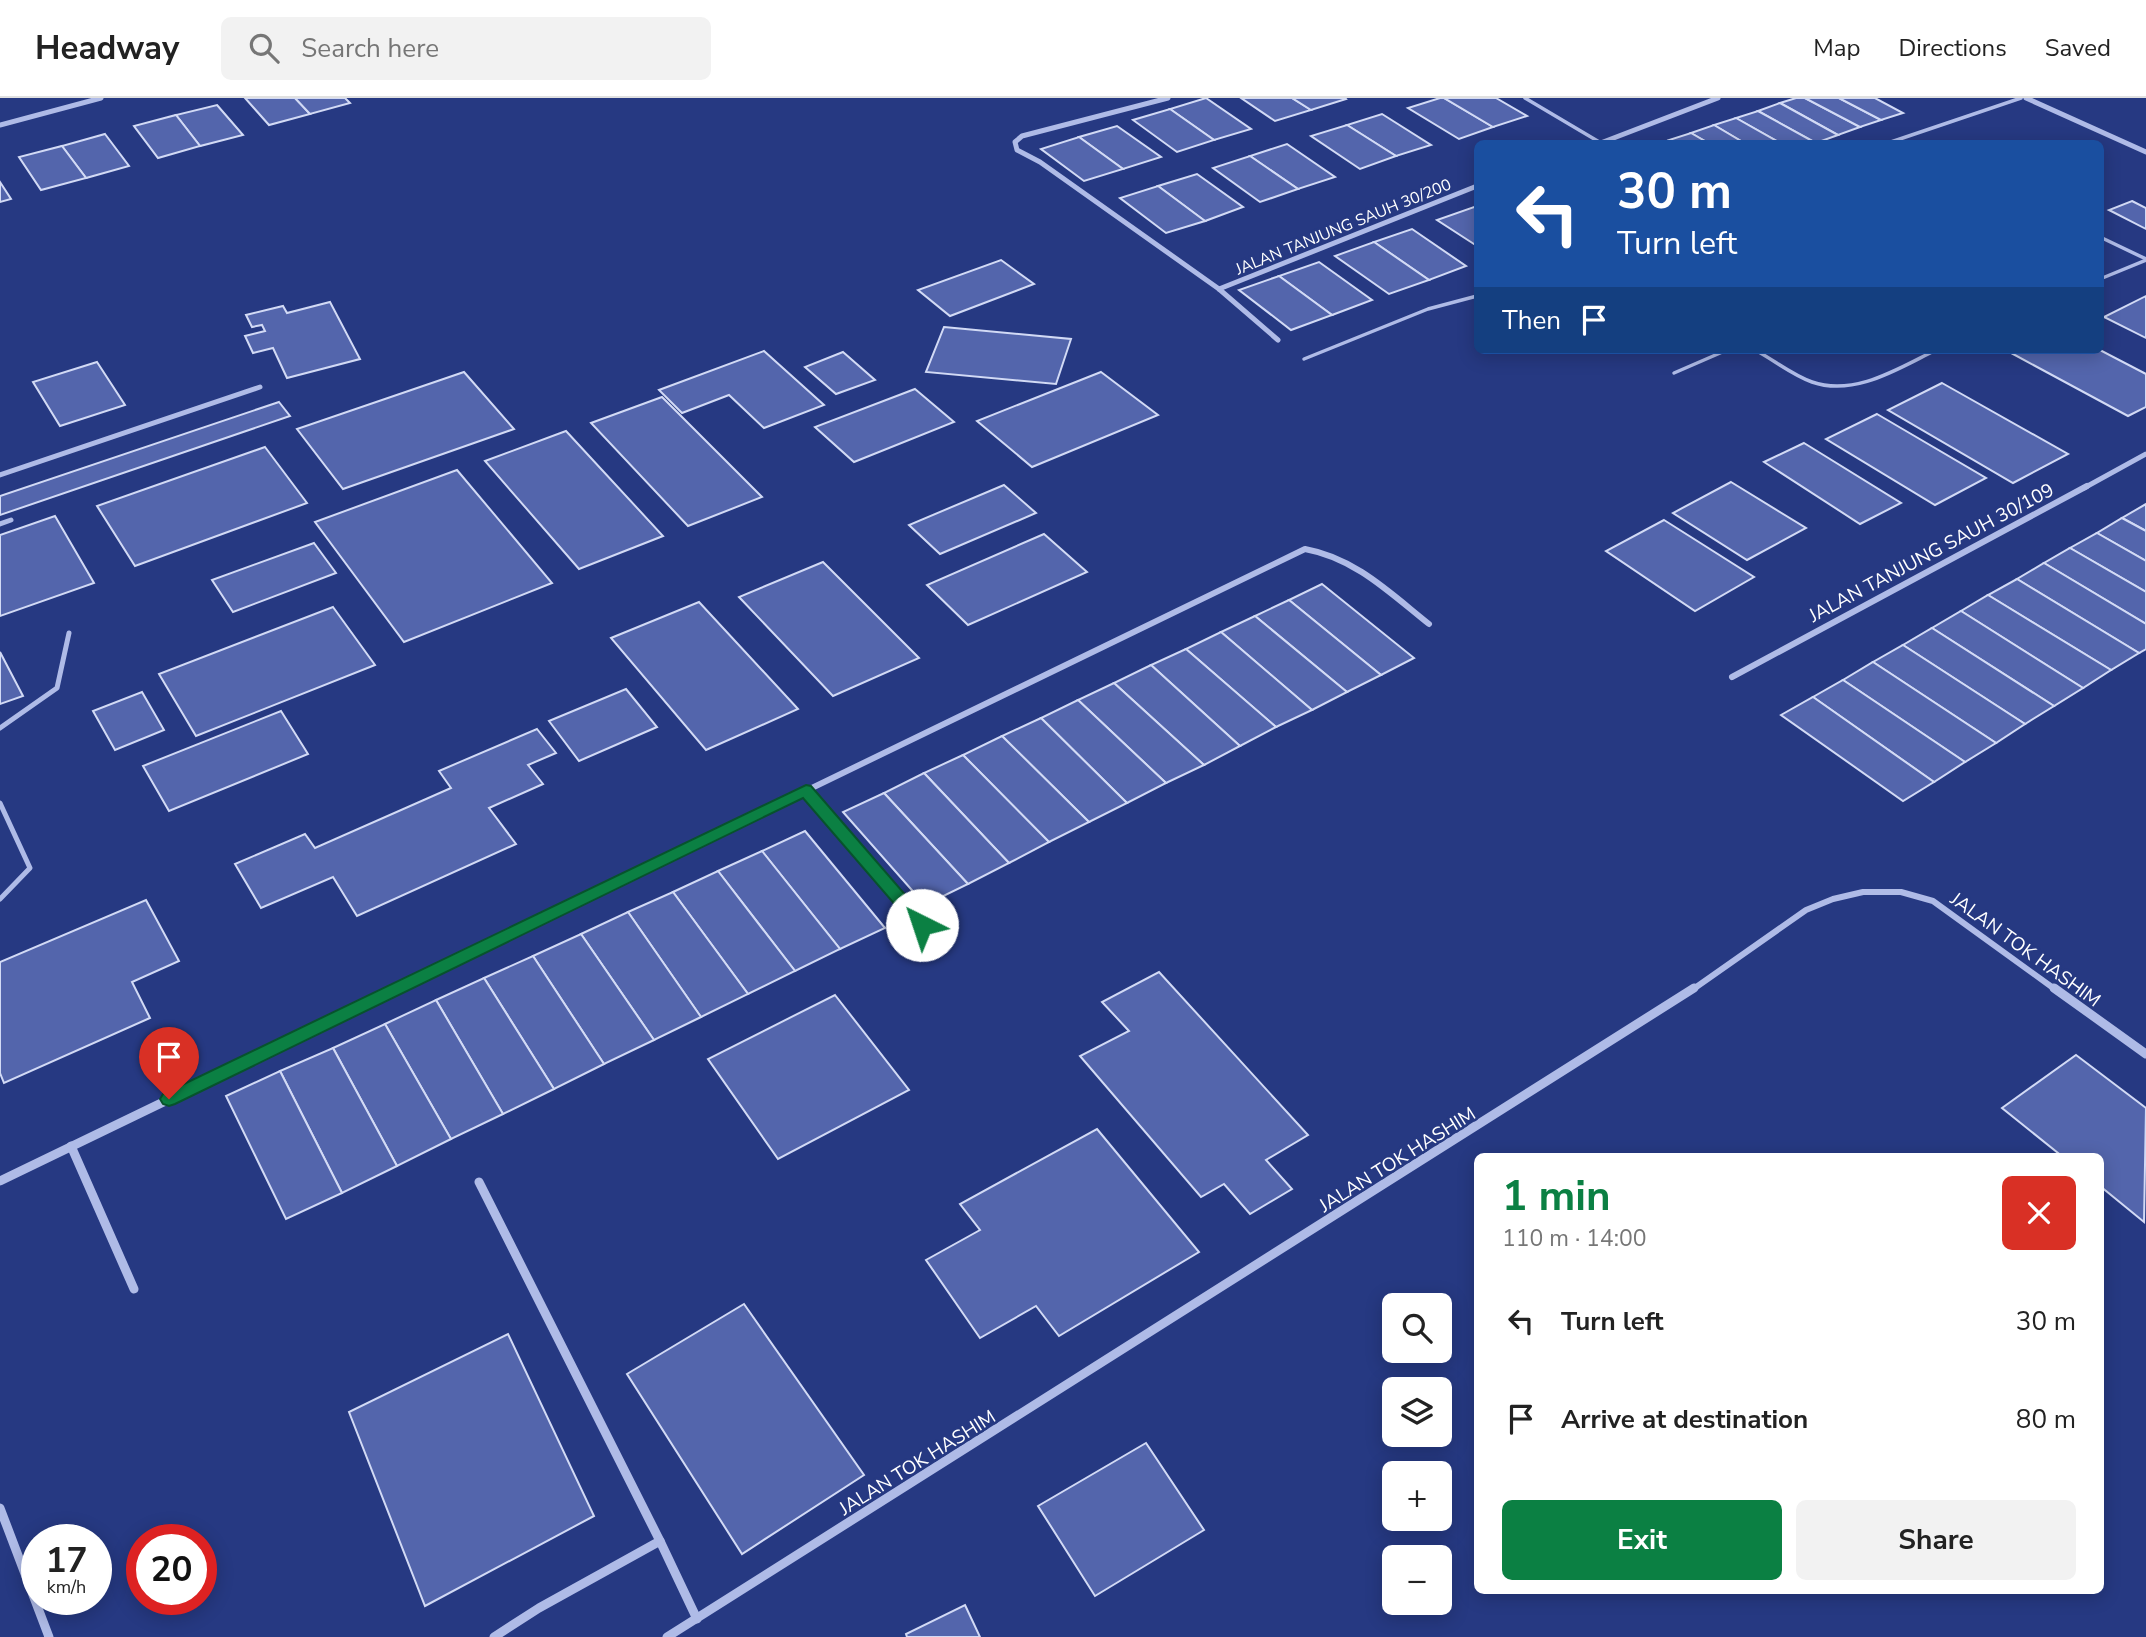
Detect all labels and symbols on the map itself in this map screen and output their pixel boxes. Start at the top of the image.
street label: JALAN TANJUNG SAUH 30/200 [1231,173,1455,281]
street label: JALAN TANJUNG SAUH 30/109 [1803,477,2059,629]
street label: JALAN TOK HASHIM [1944,886,2106,1013]
position arrow [885,888,959,962]
pin [139,1027,199,1099]
street label: JALAN TOK HASHIM [1313,1101,1481,1219]
street label: JALAN TOK HASHIM [833,1404,1001,1522]
speed limit sign: 20 [126,1524,217,1615]

